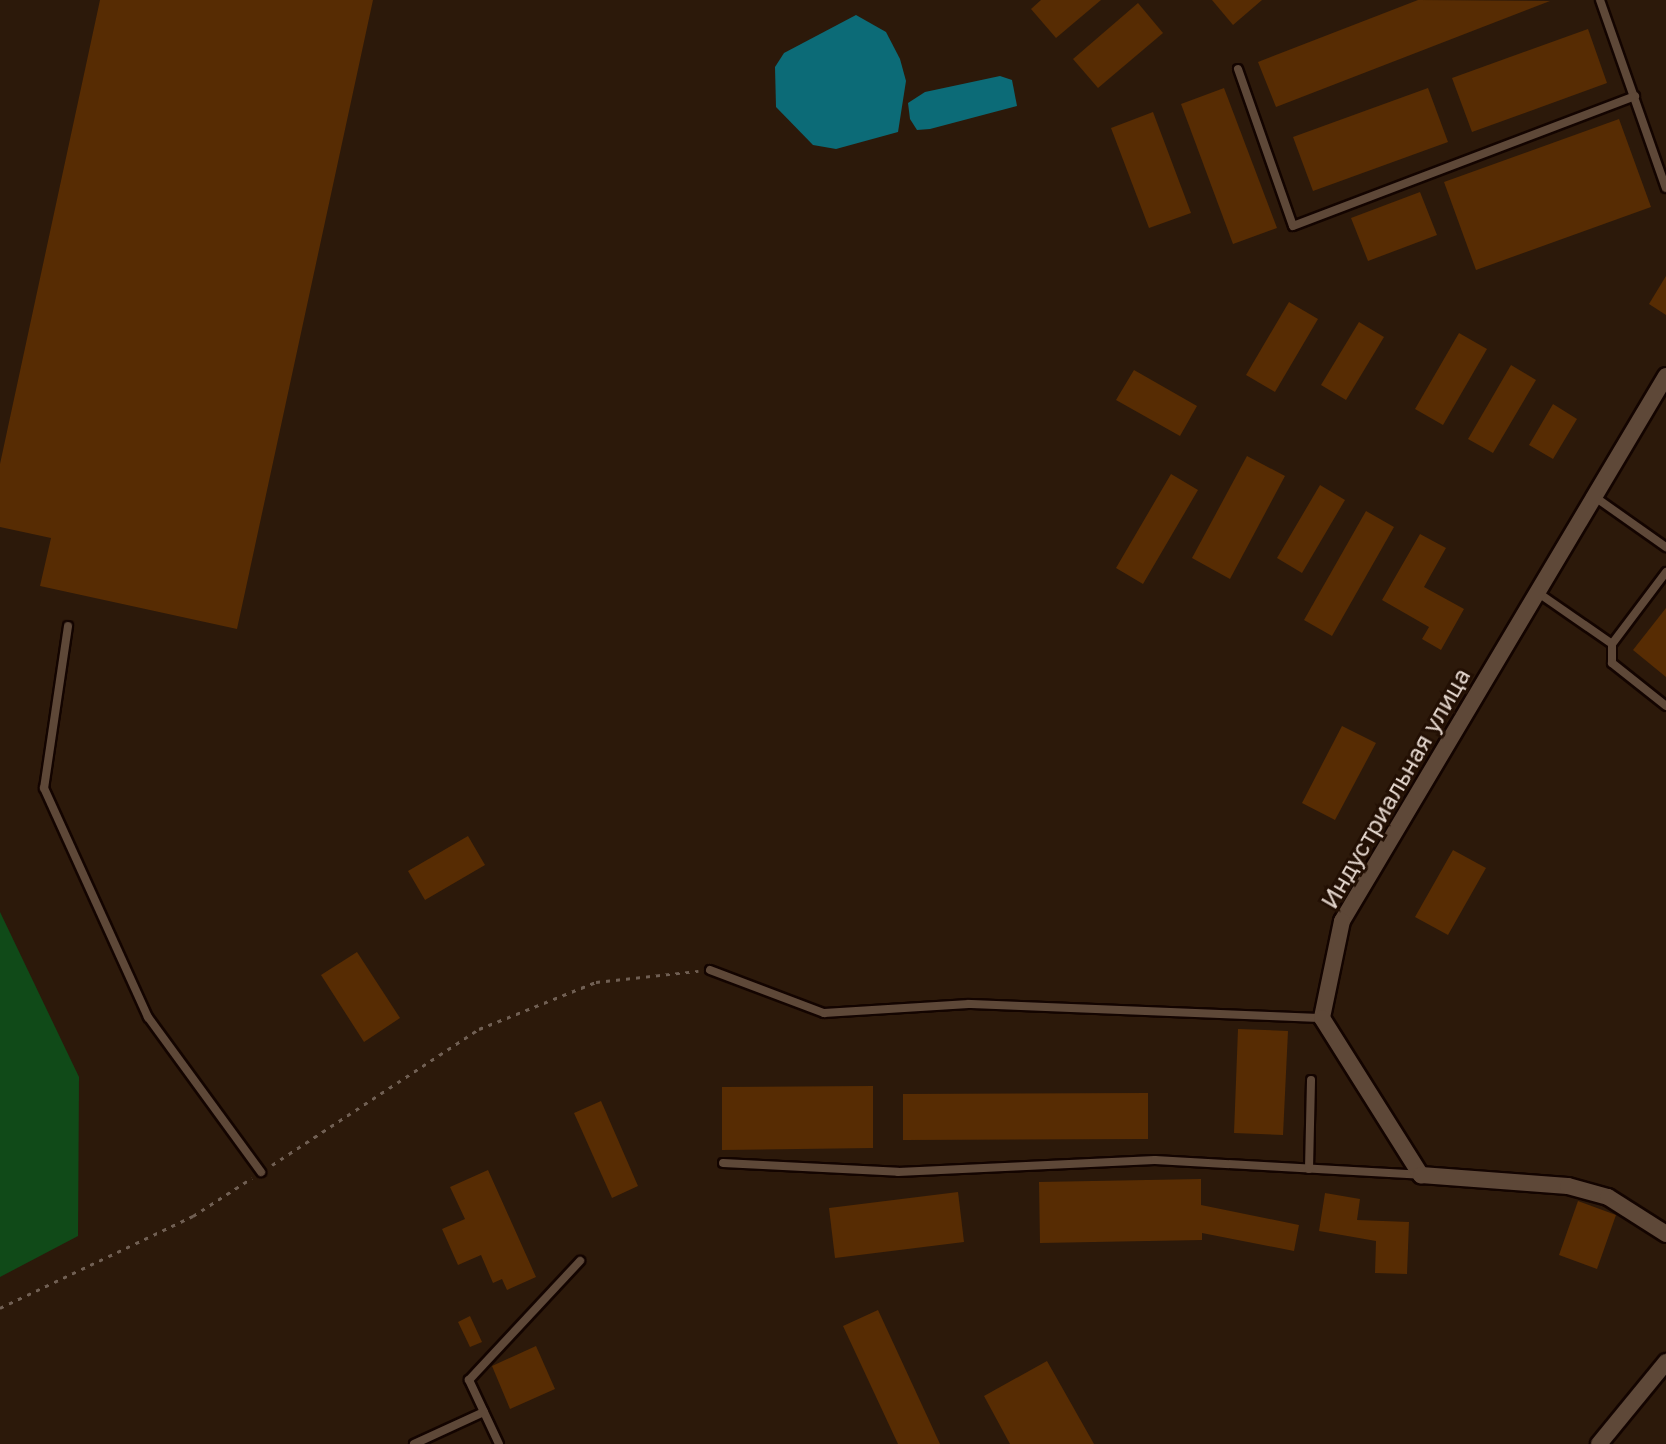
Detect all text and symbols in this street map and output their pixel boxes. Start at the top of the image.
street label: Индустриальная улица [1314,663,1476,913]

